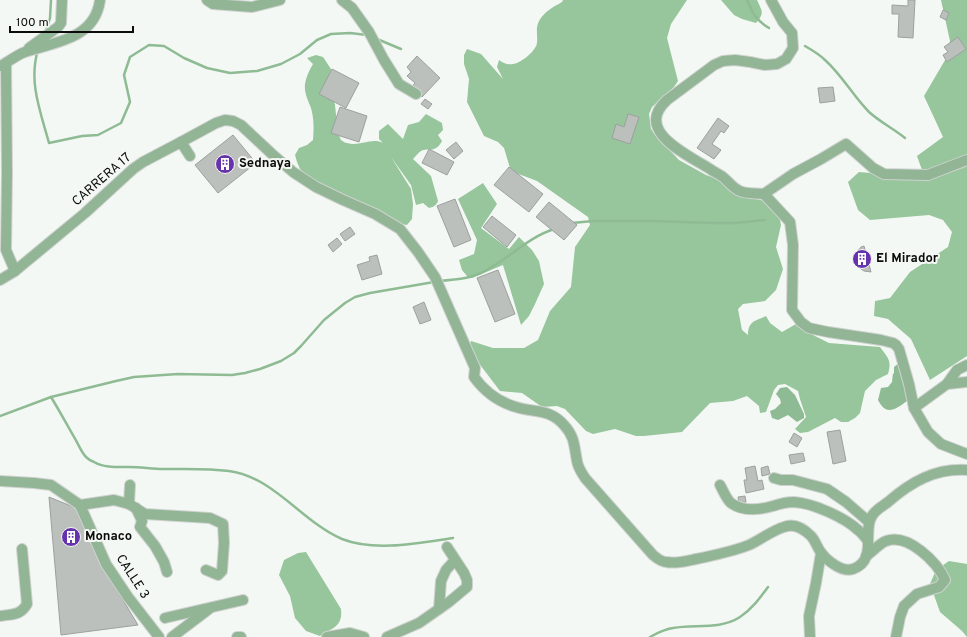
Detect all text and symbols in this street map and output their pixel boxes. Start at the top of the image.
scale bar [10,8,133,34]
text: 100 m [16,15,49,31]
street label: CARRERA 17 [69,150,135,210]
building icon: Sednaya [214,153,236,175]
place label: Sednaya [239,156,291,172]
building icon: El Mirador [851,248,873,270]
place label: El Mirador [876,251,939,267]
building icon: Monaco [60,526,82,548]
place label: Monaco [85,529,132,545]
street label: CALLE 3 [112,552,152,602]

